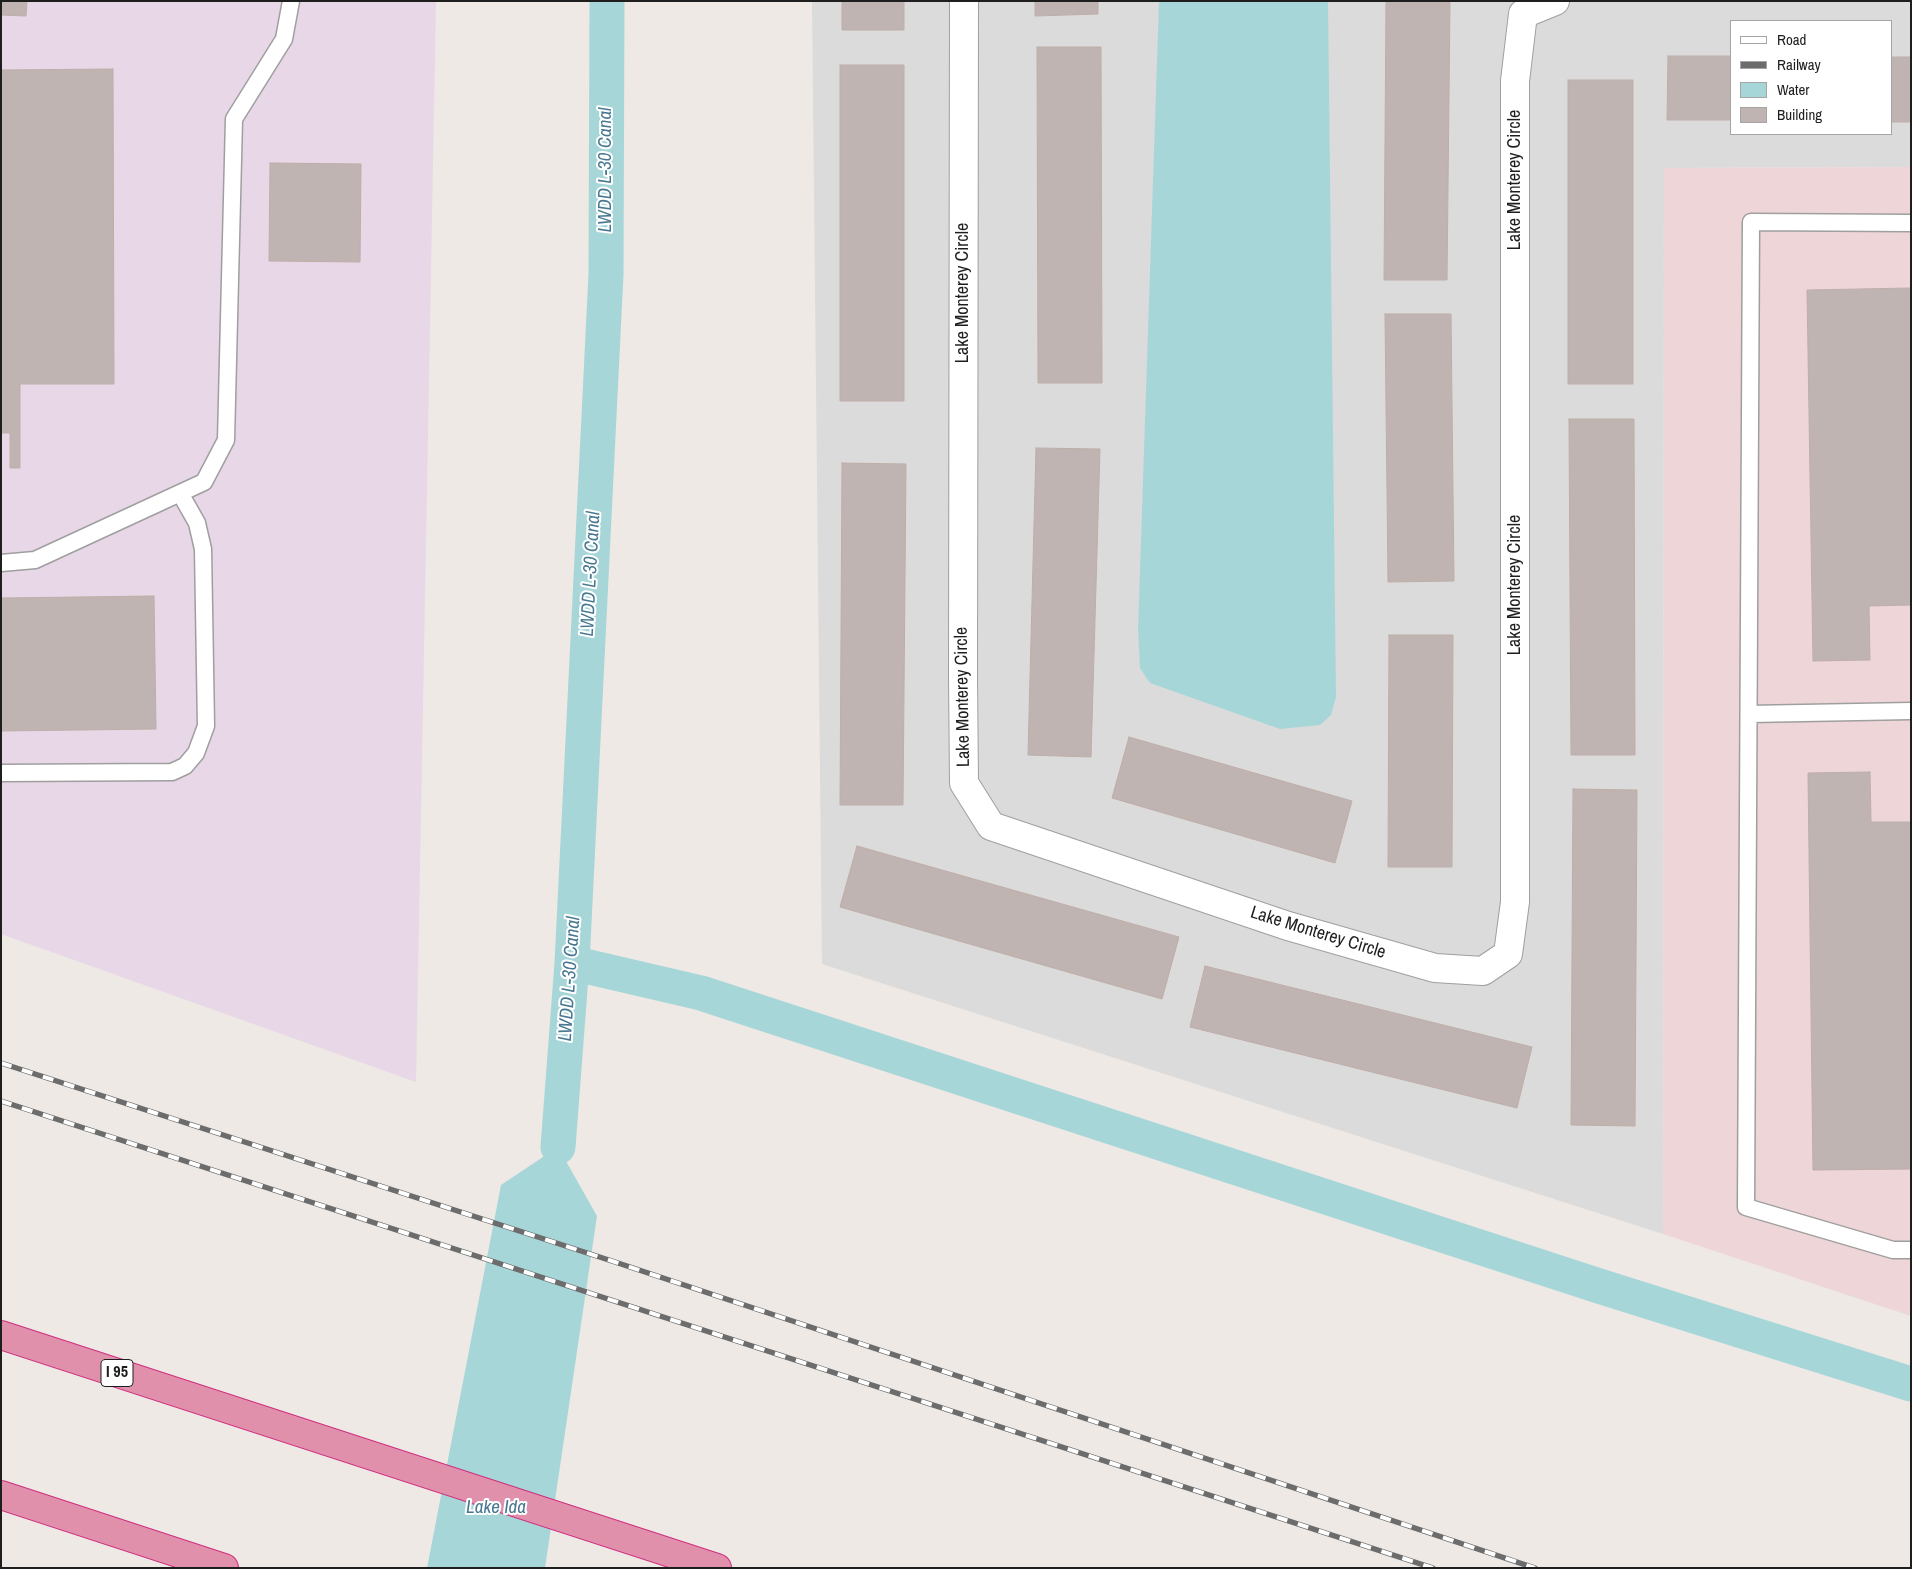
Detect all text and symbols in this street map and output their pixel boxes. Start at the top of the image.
legend [1730,20,1892,135]
text: Road [1777,29,1806,50]
text: Railway [1777,54,1821,75]
text: Water [1777,79,1809,100]
text: Building [1777,104,1822,125]
water label: LWDD L-30 Canal [595,107,617,233]
street label: Lake Monterey Circle [1504,110,1526,250]
street label: Lake Monterey Circle [952,223,974,363]
water label: LWDD L-30 Canal [576,511,606,637]
street label: Lake Monterey Circle [1504,515,1526,655]
street label: Lake Monterey Circle [951,627,975,767]
street label: Lake Monterey Circle [1248,902,1388,964]
water label: LWDD L-30 Canal [554,916,586,1042]
road number: I 95 [101,1360,133,1386]
water label: Lake Ida [466,1497,526,1519]

